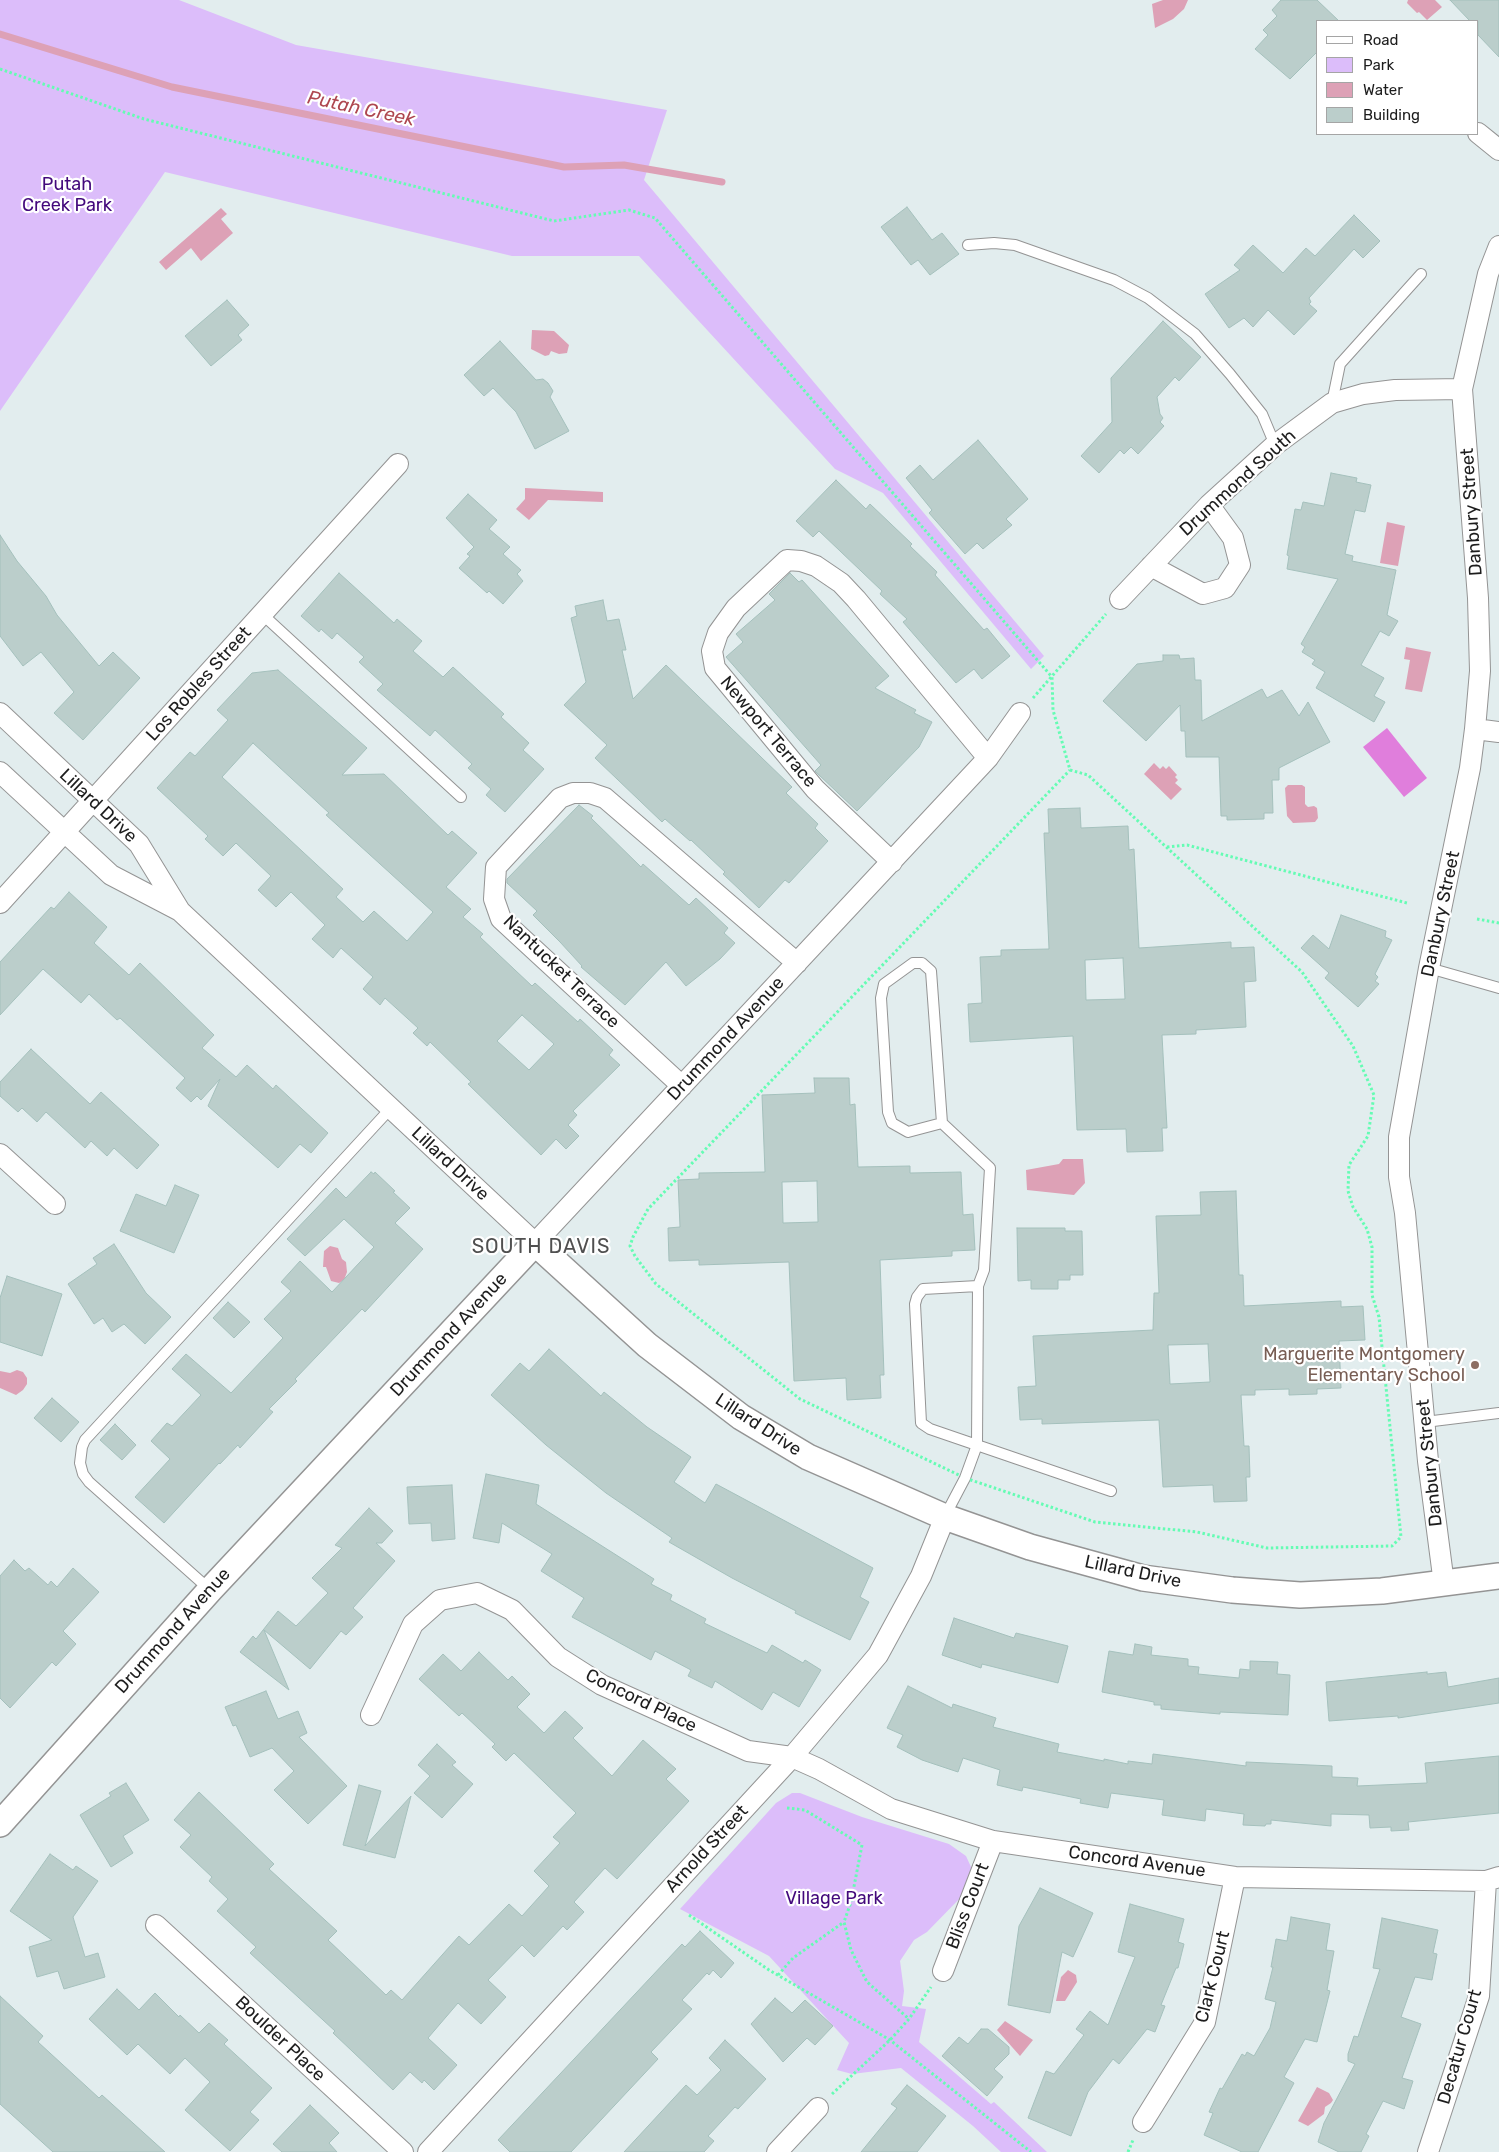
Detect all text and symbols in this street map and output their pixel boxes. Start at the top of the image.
legend [1316,20,1479,135]
text: Road [1363,31,1399,49]
text: Park [1363,56,1394,74]
text: Water [1363,81,1403,99]
water label: Putah Creek [305,87,417,131]
text: Building [1363,106,1420,124]
park label: Putah Creek Park [22,174,112,216]
street label: Drummond South [1175,425,1301,541]
street label: Danbury Street [1457,447,1487,577]
street label: Los Robles Street [142,622,256,746]
street label: Newport Terrace [715,672,821,792]
street label: Lillard Drive [55,765,141,847]
street label: Danbury Street [1417,849,1465,979]
street label: Nantucket Terrace [498,911,624,1033]
street label: Drummond Avenue [663,973,789,1105]
street label: Lillard Drive [407,1123,493,1205]
district label: SOUTH DAVIS [470,1235,612,1259]
street label: Drummond Avenue [386,1269,512,1401]
place label: Marguerite Montgomery Elementary School [1263,1344,1465,1386]
marker: Marguerite Montgomery Elementary School [1469,1359,1481,1371]
street label: Lillard Drive [711,1389,805,1461]
street label: Danbury Street [1413,1398,1447,1528]
street label: Lillard Drive [1083,1551,1183,1593]
street label: Drummond Avenue [111,1564,235,1698]
street label: Concord Place [582,1665,700,1737]
street label: Arnold Street [661,1801,753,1897]
street label: Concord Avenue [1067,1842,1207,1882]
street label: Bliss Court [942,1860,994,1952]
park label: Village Park [785,1888,883,1910]
street label: Clark Court [1191,1929,1235,2025]
street label: Decatur Court [1433,1987,1487,2107]
street label: Boulder Place [230,1992,330,2086]

